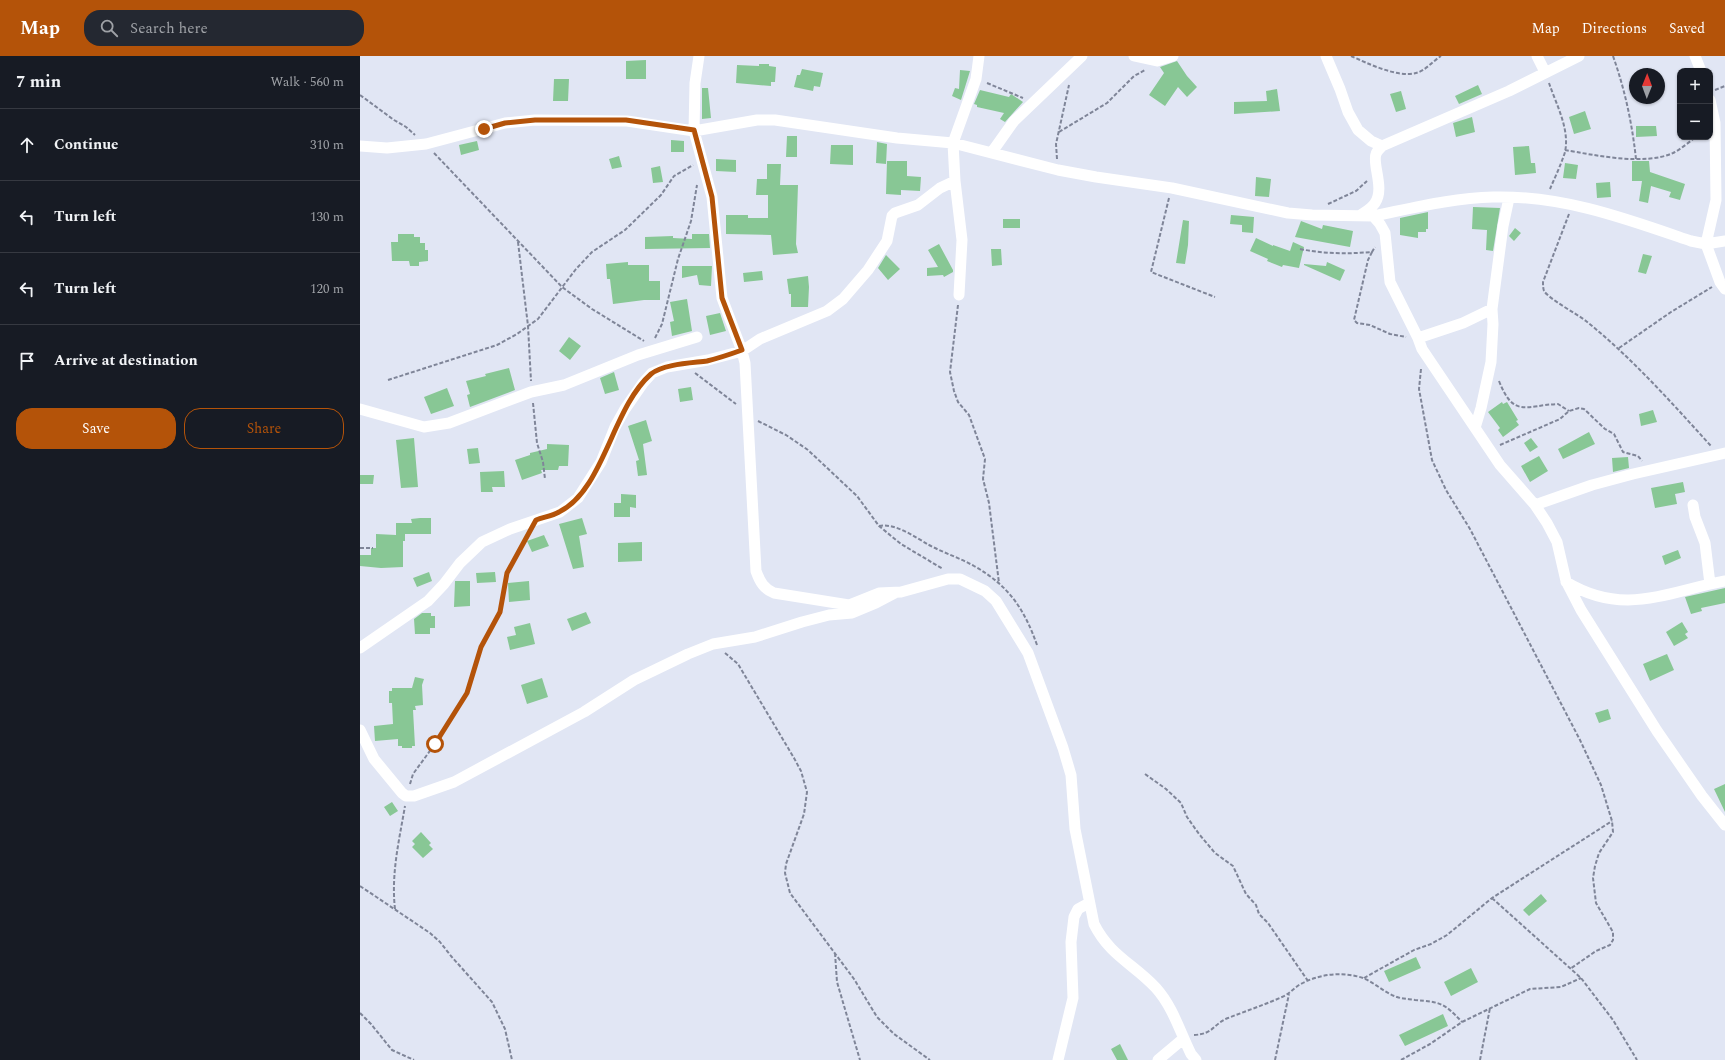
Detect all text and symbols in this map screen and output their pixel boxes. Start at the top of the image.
search box [84,10,364,46]
text: Map [20,14,60,43]
icon: search [98,17,120,39]
text: Search here [130,17,208,40]
text: Map [1532,18,1560,39]
text: Directions [1582,18,1647,39]
text: Saved [1669,18,1705,39]
north arrow [1629,68,1665,104]
map controls [1677,68,1713,140]
button: + [1677,68,1713,104]
text: 7 min [16,69,61,95]
text: Walk · 560 m [270,72,344,92]
button: − [1677,104,1713,140]
route end [475,120,493,138]
text: Continue [54,133,119,156]
icon: ahead [16,134,38,156]
text: 310 m [310,135,344,155]
text: Turn left [54,205,116,228]
icon: left [16,206,38,228]
text: 130 m [310,207,344,227]
text: Turn left [54,277,116,300]
icon: left [16,278,38,300]
text: 120 m [310,279,344,299]
text: Arrive at destination [54,349,198,372]
icon: arrive [16,350,38,372]
button: Save [16,408,176,449]
button: Share [184,408,344,449]
route start [426,735,444,753]

